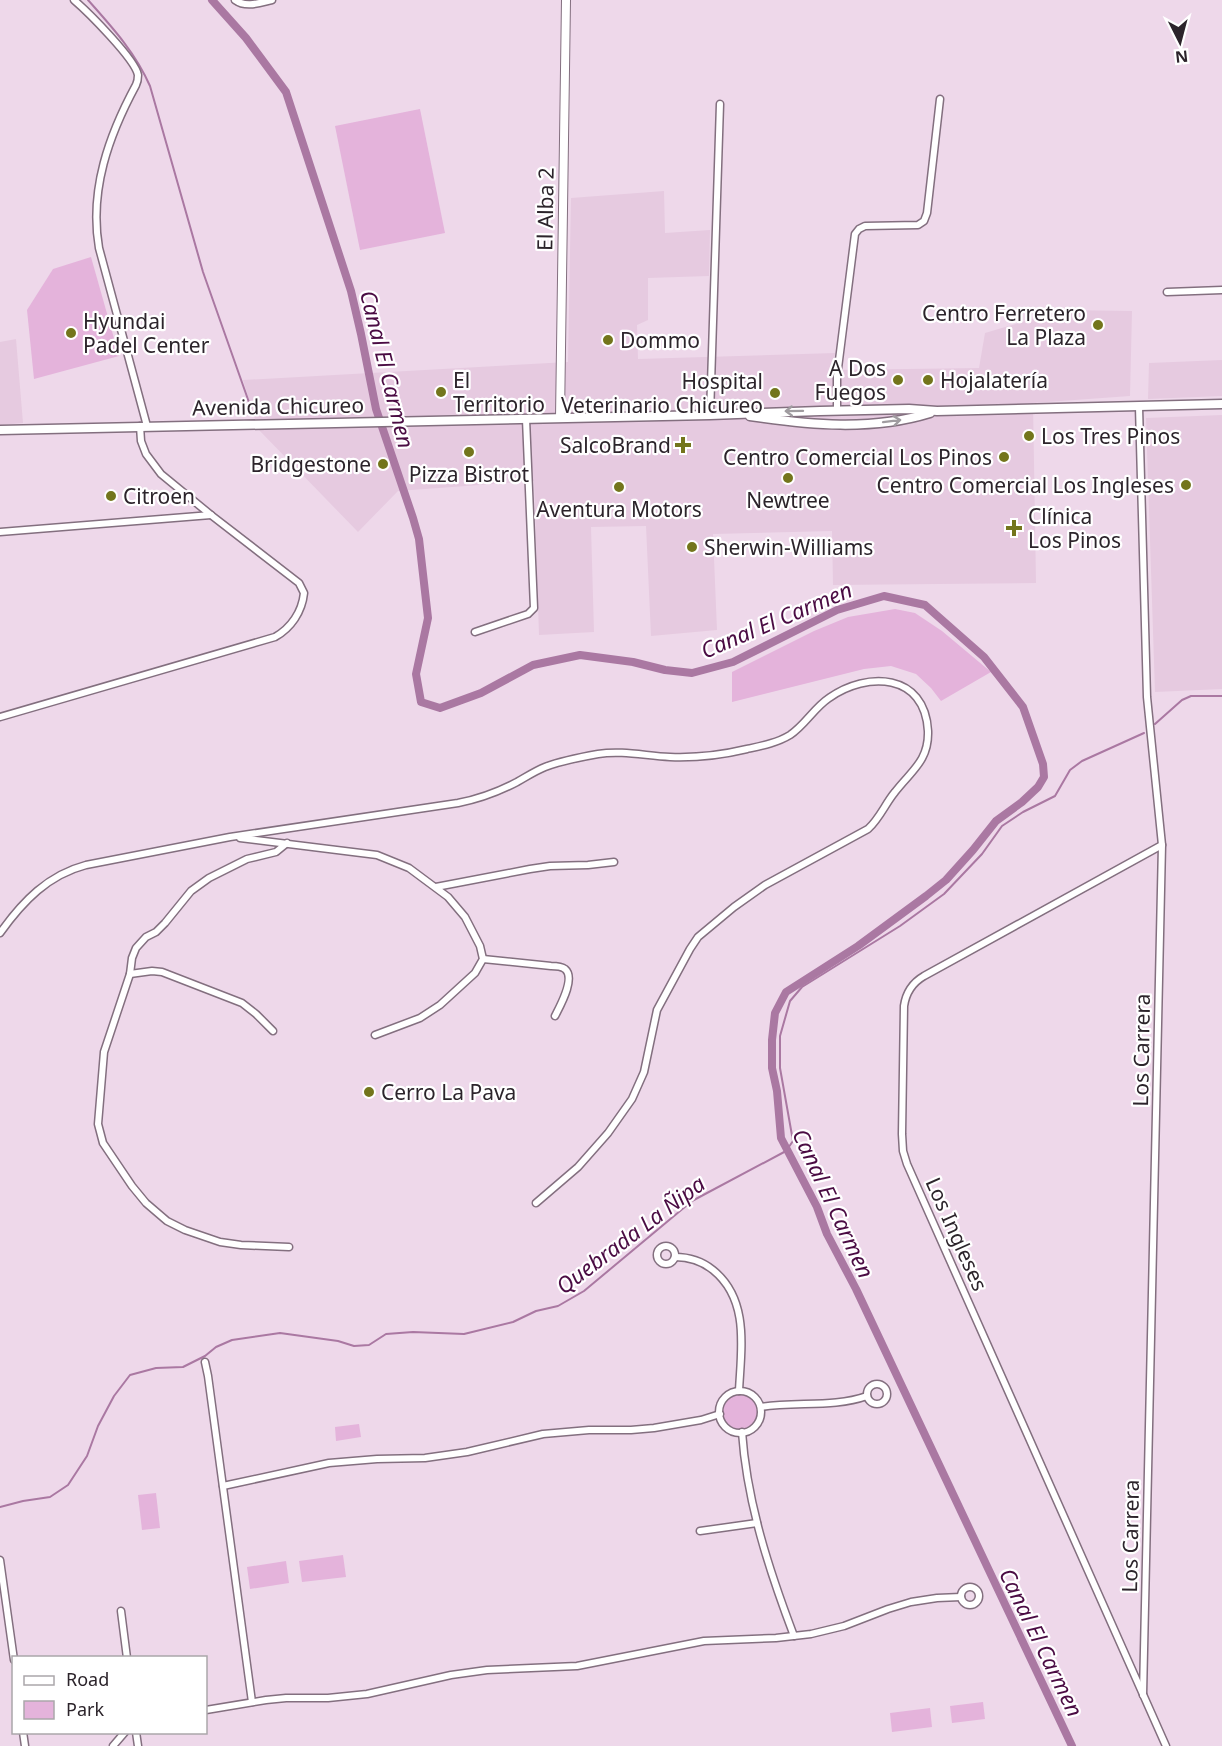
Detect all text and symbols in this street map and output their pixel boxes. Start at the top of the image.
north arrow [1150,12,1210,72]
text: N [1174,45,1189,69]
street label: El Alba 2 [530,167,560,251]
water label: Canal El Carmen [354,287,422,451]
place label: Centro Ferretero La Plaza [922,299,1086,351]
place label: Hyundai Padel Center [83,307,210,359]
marker: Centro Ferretero La Plaza [1091,318,1105,332]
marker: Hyundai Padel Center [64,326,78,340]
place label: Dommo [620,326,700,354]
marker: Dommo [601,333,615,347]
place label: A Dos Fuegos [815,354,886,406]
place label: El Territorio [453,366,545,418]
place label: Hojalatería [940,366,1048,394]
place label: Hospital Veterinario Chicureo [561,367,763,419]
marker: A Dos Fuegos [891,373,905,387]
marker: Hojalatería [921,373,935,387]
marker: El Territorio [434,385,448,399]
marker: Hospital Veterinario Chicureo [768,386,782,400]
street label: Avenida Chicureo [192,391,364,421]
one-way arrow [785,406,805,417]
one-way arrow [882,415,902,426]
place label: Los Tres Pinos [1041,422,1180,450]
marker: Los Tres Pinos [1022,429,1036,443]
place label: SalcoBrand [560,431,671,459]
marker: SalcoBrand [676,438,690,452]
place label: Centro Comercial Los Pinos [723,443,992,471]
marker: Pizza Bistrot [462,445,476,459]
place label: Bridgestone [250,450,371,478]
marker: Centro Comercial Los Pinos [997,450,1011,464]
marker: Bridgestone [376,457,390,471]
place label: Pizza Bistrot [409,460,530,488]
marker: Newtree [781,471,795,485]
place label: Centro Comercial Los Ingleses [877,471,1174,499]
marker: Centro Comercial Los Ingleses [1179,478,1193,492]
marker: Aventura Motors [612,480,626,494]
place label: Citroen [123,482,195,510]
place label: Newtree [746,486,830,514]
marker: Citroen [104,489,118,503]
place label: Aventura Motors [536,495,702,523]
place label: Clínica Los Pinos [1028,502,1121,554]
marker: Clínica Los Pinos [1005,519,1023,537]
place label: Sherwin-Williams [704,533,873,561]
marker: Sherwin-Williams [685,540,699,554]
water label: Canal El Carmen [696,574,856,664]
street label: Los Carrera [1126,993,1156,1107]
place label: Cerro La Pava [381,1078,516,1106]
marker: Cerro La Pava [362,1085,376,1099]
water label: Canal El Carmen [786,1123,882,1283]
water label: Quebrada La Ñipa [549,1168,711,1300]
street label: Los Ingleses [920,1173,994,1295]
street label: Los Carrera [1115,1479,1145,1593]
water label: Canal El Carmen [993,1563,1091,1721]
legend [12,1656,207,1734]
text: Road [66,1667,109,1691]
text: Park [66,1697,104,1721]

